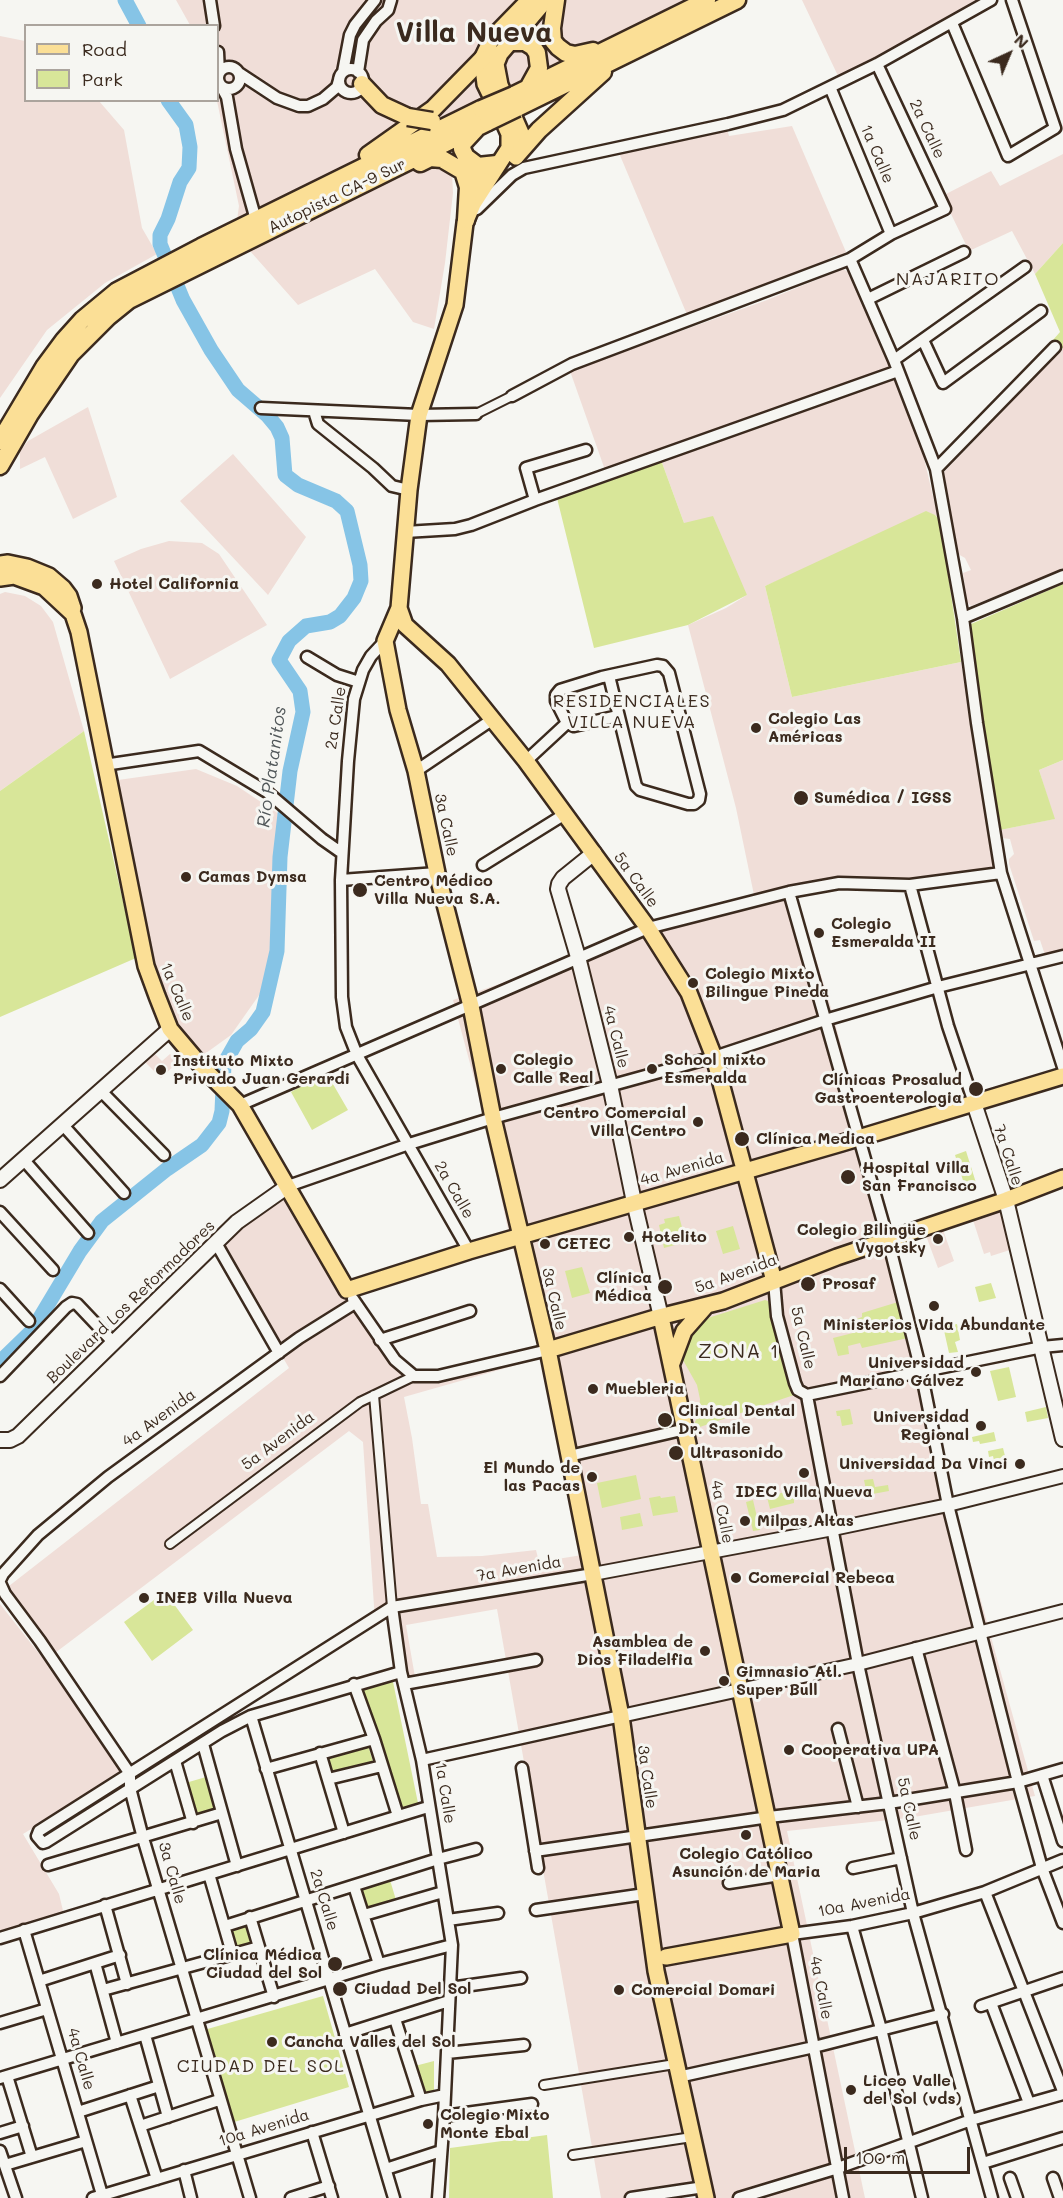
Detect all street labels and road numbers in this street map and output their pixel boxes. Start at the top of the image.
street label: 2a Calle [905,96,949,162]
street label: 1a Calle [856,122,898,186]
street label: Autopista CA-9 Sur [265,154,409,238]
street label: 2a Calle [322,685,350,751]
street label: 3a Calle [430,792,462,858]
street label: 5a Calle [609,849,663,911]
street label: 1a Calle [156,960,198,1024]
street label: 4a Calle [599,1004,633,1070]
street label: 7a Calle [989,1122,1027,1188]
street label: 4a Avenida [638,1148,726,1190]
street label: 2a Calle [430,1158,478,1222]
street label: Boulevard Los Reformadores [43,1216,219,1388]
street label: 5a Avenida [692,1250,780,1298]
street label: 3a Calle [537,1266,571,1332]
street label: 5a Calle [786,1305,820,1371]
street label: 4a Avenida [118,1385,200,1451]
street label: 5a Avenida [238,1407,318,1475]
street label: 4a Calle [706,1479,738,1545]
street label: 7a Avenida [475,1552,563,1586]
street label: 3a Calle [633,1744,661,1810]
street label: 1a Calle [431,1761,459,1825]
street label: 5a Calle [893,1776,925,1842]
street label: 3a Calle [154,1840,190,1906]
street label: 2a Calle [306,1867,342,1933]
street label: 10a Avenida [816,1885,912,1921]
street label: 4a Calle [805,1955,837,2021]
street label: 4a Calle [63,2026,99,2092]
street label: 10a Avenida [216,2105,312,2151]

